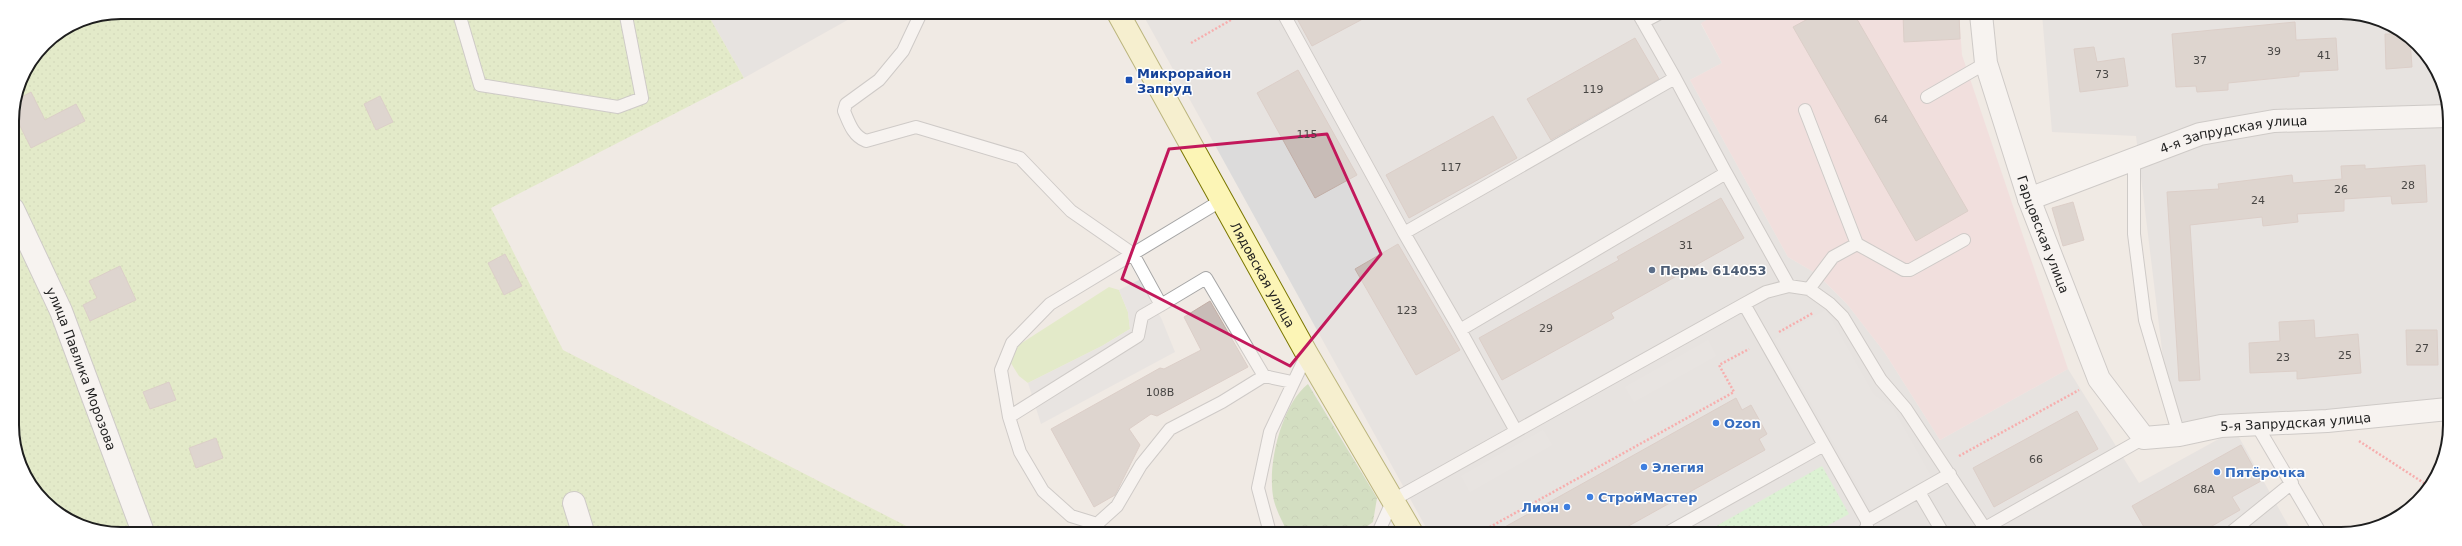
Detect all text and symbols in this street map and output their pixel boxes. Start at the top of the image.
house number: 39 [2267,45,2281,58]
house number: 41 [2317,49,2331,62]
house number: 37 [2193,54,2207,67]
place label: Микрорайон Запруд [1137,66,1231,96]
house number: 73 [2095,68,2109,81]
marker: Микрорайон Запруд [1124,75,1134,85]
house number: 119 [1583,83,1604,96]
house number: 64 [1874,113,1888,126]
street label: 4-я Запрудская улица [2158,113,2308,156]
house number: 115 [1297,128,1318,141]
house number: 117 [1441,161,1462,174]
street label: Гарцовская улица [2015,174,2072,295]
house number: 28 [2401,179,2415,192]
house number: 26 [2334,183,2348,196]
house number: 24 [2251,194,2265,207]
street label: Лядовская улица [1228,219,1298,330]
house number: 31 [1679,239,1693,252]
place label: Пермь 614053 [1660,263,1767,278]
marker: Пермь 614053 [1647,265,1657,275]
street label: улица Павлика Морозова [43,285,120,452]
house number: 123 [1397,304,1418,317]
house number: 29 [1539,322,1553,335]
house number: 27 [2415,342,2429,355]
house number: 25 [2338,349,2352,362]
house number: 23 [2276,351,2290,364]
house number: 108В [1146,386,1174,399]
street label: 5-я Запрудская улица [2220,409,2372,434]
place label: Ozon [1724,416,1761,431]
marker: Ozon [1711,418,1721,428]
house number: 66 [2029,453,2043,466]
place label: Элегия [1652,460,1704,475]
marker: Элегия [1639,462,1649,472]
place label: Пятёрочка [2225,465,2305,480]
marker: Пятёрочка [2212,467,2222,477]
house number: 68А [2193,483,2215,496]
place label: СтройМастер [1598,490,1698,505]
marker: СтройМастер [1585,492,1595,502]
place label: Лион [1521,500,1559,515]
marker: Лион [1562,502,1572,512]

